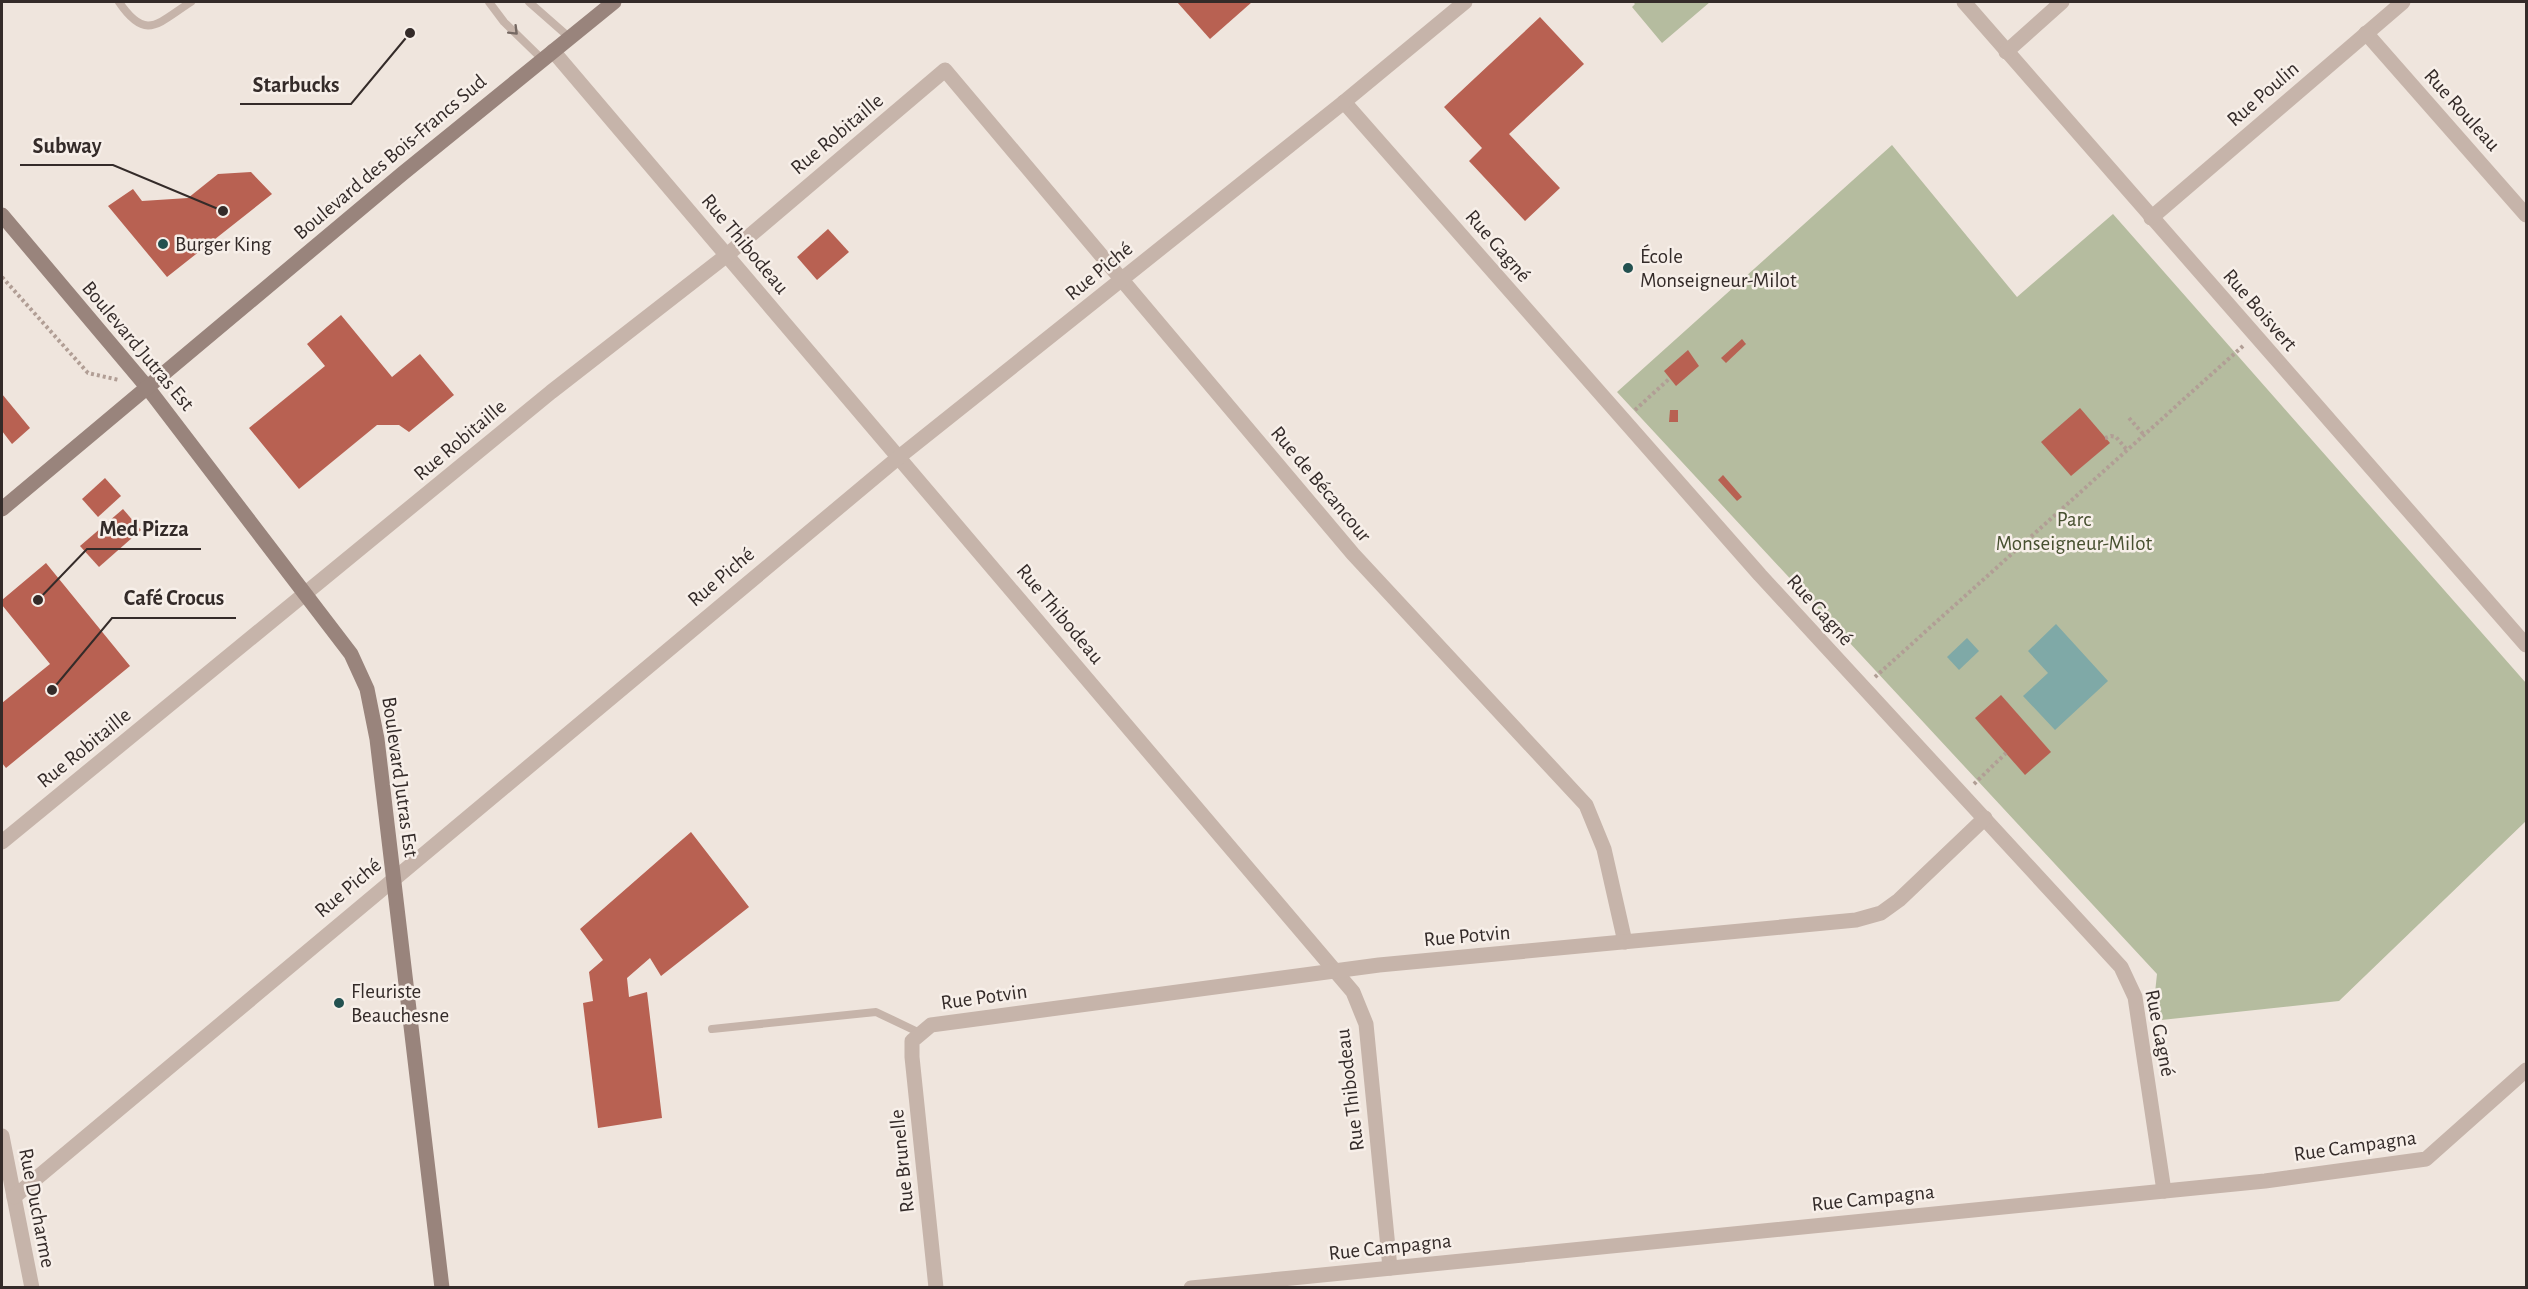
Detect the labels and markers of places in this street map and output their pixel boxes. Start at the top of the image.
callout: Starbucks [240,64,351,104]
callout: Subway [20,125,113,165]
place label: Burger King [175,234,272,255]
marker: Burger King [156,237,170,251]
place label: École Monseigneur-Milot [1640,244,1797,291]
marker: École Monseigneur-Milot [1621,261,1635,275]
callout: Med Pizza [87,509,201,549]
callout: Café Crocus [112,578,236,618]
place label: Fleuriste Beauchesne [351,981,449,1026]
marker: Fleuriste Beauchesne [332,996,346,1010]

